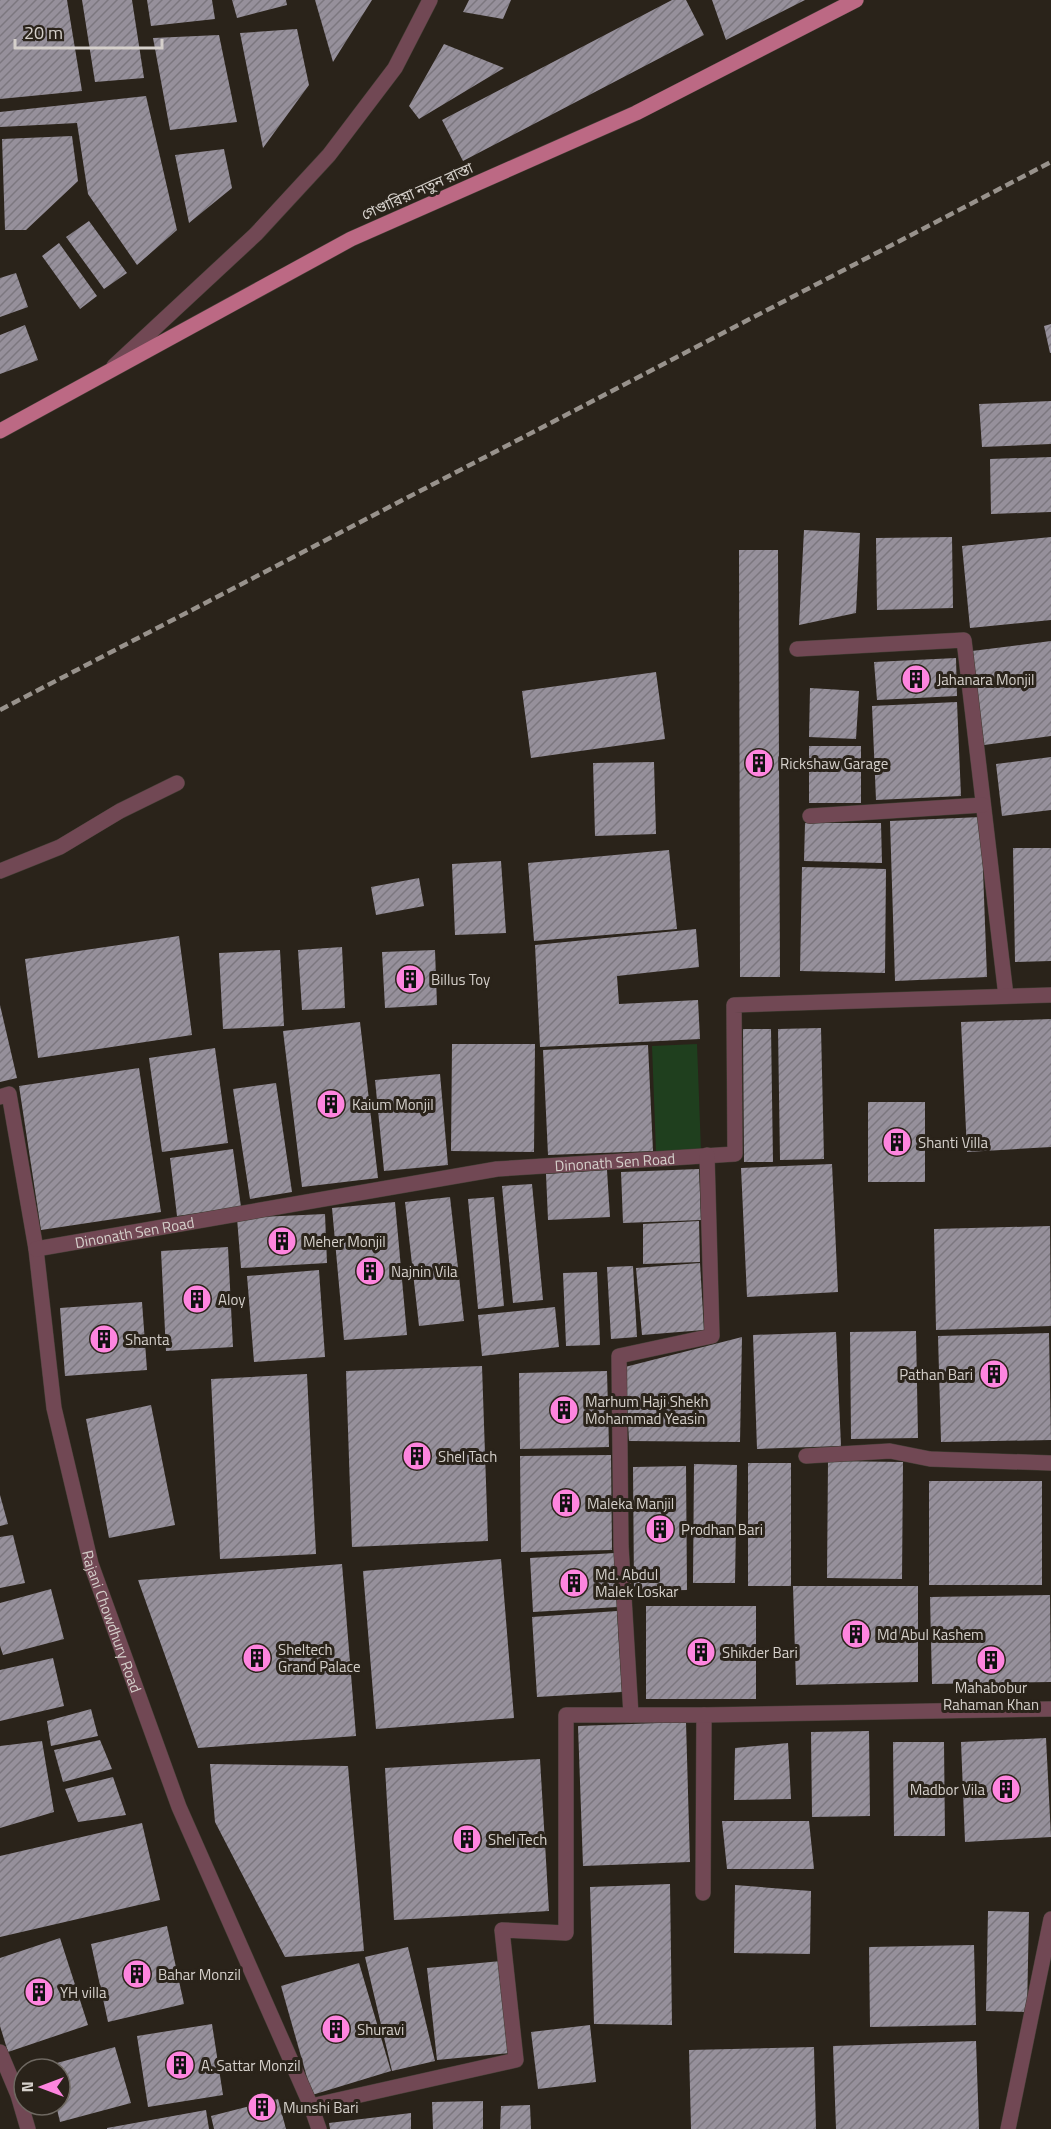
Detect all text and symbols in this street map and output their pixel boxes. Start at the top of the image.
scale bar [15,12,162,50]
text: 20 m [24,19,63,46]
street label: গেণ্ডারিয়া নতুন রাস্তা [357,156,477,226]
building icon: Jahanara Monjil [900,663,932,695]
place label: Jahanara Monjil [937,668,1035,691]
building icon: Rickshaw Garage [743,747,775,779]
place label: Rickshaw Garage [780,752,888,775]
building icon: Billus Toy [394,963,426,995]
place label: Billus Toy [431,968,490,991]
building icon: Kaium Monjil [315,1088,347,1120]
place label: Kaium Monjil [352,1093,434,1116]
building icon: Shanti Villa [881,1126,913,1158]
place label: Shanti Villa [918,1131,989,1154]
street label: Dinonath Sen Road [554,1146,676,1177]
street label: Dinonath Sen Road [73,1210,196,1254]
building icon: Meher Monjil [266,1225,298,1257]
place label: Meher Monjil [303,1230,386,1253]
building icon: Najnin Vila [354,1255,386,1287]
place label: Najnin Vila [391,1260,458,1283]
building icon: Aloy [181,1283,213,1315]
place label: Aloy [218,1288,245,1311]
building icon: Shanta [88,1323,120,1355]
place label: Shanta [125,1328,170,1351]
building icon: Pathan Bari [978,1358,1010,1390]
place label: Pathan Bari [899,1363,973,1386]
place label: Marhum Haji Shekh Mohammad Yeasin [585,1390,709,1430]
building icon: Marhum Haji Shekh Mohammad Yeasin [548,1394,580,1426]
building icon: Shel Tach [401,1440,433,1472]
place label: Shel Tach [438,1445,497,1468]
building icon: Maleka Manjil [550,1487,582,1519]
place label: Maleka Manjil [587,1492,674,1515]
building icon: Prodhan Bari [644,1513,676,1545]
place label: Prodhan Bari [681,1518,763,1541]
street label: Rajani Chowdhury Road [77,1548,148,1696]
place label: Md. Abdul Malek Loskar [595,1563,679,1603]
building icon: Md. Abdul Malek Loskar [558,1567,590,1599]
building icon: Md Abul Kashem [840,1618,872,1650]
place label: Md Abul Kashem [877,1623,984,1646]
building icon: Shikder Bari [685,1636,717,1668]
place label: Sheltech Grand Palace [278,1638,361,1678]
place label: Shikder Bari [722,1641,798,1664]
building icon: Sheltech Grand Palace [241,1642,273,1674]
building icon: Mahabobur Rahaman Khan [975,1644,1007,1676]
place label: Mahabobur Rahaman Khan [943,1676,1039,1716]
building icon: Madbor Vila [990,1773,1022,1805]
place label: Madbor Vila [910,1778,985,1801]
building icon: Shel Tech [451,1823,483,1855]
place label: Shel Tech [488,1828,547,1851]
building icon: Bahar Monzil [121,1958,153,1990]
place label: Bahar Monzil [158,1963,241,1986]
building icon: YH villa [23,1976,55,2008]
place label: YH villa [60,1981,107,2004]
building icon: Shuravi [320,2013,352,2045]
place label: Shuravi [357,2018,404,2041]
building icon: A. Sattar Monzil [164,2049,196,2081]
place label: A. Sattar Monzil [201,2054,301,2077]
north arrow [12,2057,72,2117]
text: N [15,2081,39,2093]
building icon: Munshi Bari [246,2091,278,2123]
place label: Munshi Bari [283,2096,358,2119]

